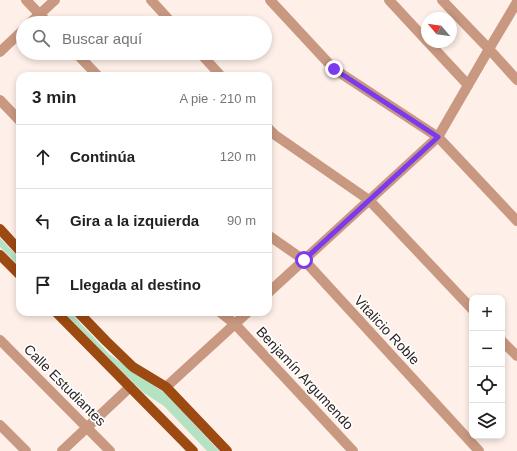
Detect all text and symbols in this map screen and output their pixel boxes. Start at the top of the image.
north arrow [421,12,457,48]
search box [16,16,272,60]
icon: search [30,27,52,49]
text: Buscar aquí [62,30,142,47]
route end [325,60,343,78]
text: 3 min [32,88,76,107]
text: A pie · 210 m [179,91,256,106]
icon: ahead [32,146,54,168]
text: Continúa [70,148,135,165]
text: 120 m [220,149,256,164]
icon: left [32,210,54,232]
text: Gira a la izquierda [70,212,199,229]
text: 90 m [227,213,256,228]
route start [295,251,313,269]
icon: arrive [32,274,54,296]
text: Llegada al destino [70,276,201,293]
street label: Vitalicio Roble [351,292,423,368]
map controls [469,295,505,439]
button: + [469,295,505,331]
street label: Benjamín Argumendo [253,323,357,433]
button: − [469,331,505,367]
street label: Calle Estudiantes [21,341,109,429]
button: locate [469,367,505,403]
button: layers [469,403,505,439]

